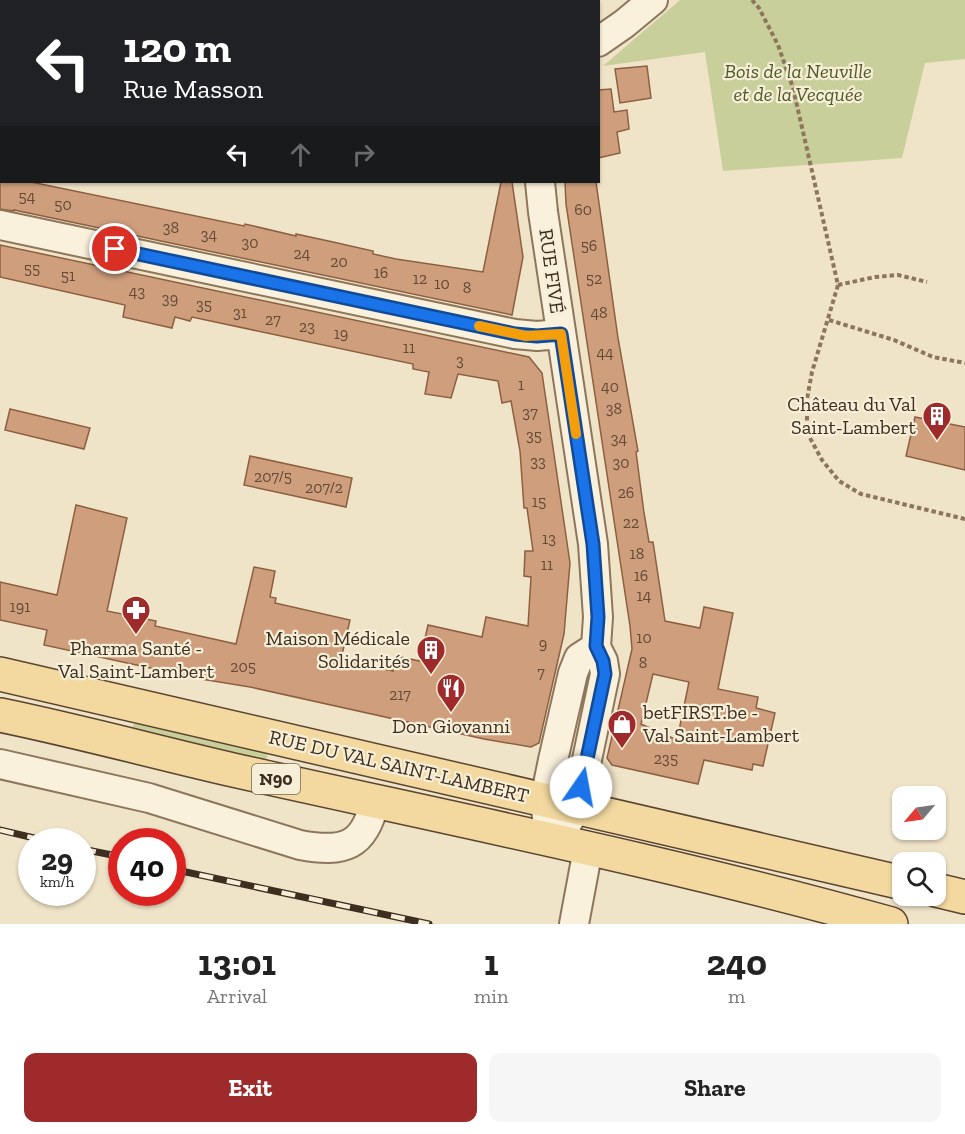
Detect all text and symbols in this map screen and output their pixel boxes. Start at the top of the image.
text: 120 m [123,22,231,73]
icon: left [24,24,102,102]
park label: Bois de la Neuville et de la Vecquée [724,59,872,106]
text: Rue Masson [123,73,263,105]
icon: left [221,138,254,171]
icon: ahead [284,138,317,171]
icon: right [347,138,380,171]
house number: 54 [19,187,36,206]
house number: 50 [54,195,72,214]
house number: 60 [574,200,592,219]
house number: 38 [163,218,179,237]
pin [89,223,140,274]
house number: 34 [201,225,218,244]
street label: RUE FIVÉ [534,227,570,315]
icon: arrive [98,232,131,265]
house number: 30 [241,233,259,252]
house number: 56 [581,236,597,255]
house number: 24 [294,244,311,263]
house number: 20 [330,252,348,271]
house number: 55 [24,259,40,278]
house number: 16 [374,263,388,282]
house number: 51 [61,266,75,285]
house number: 12 [413,269,427,288]
house number: 52 [586,269,602,288]
house number: 10 [434,274,450,293]
house number: 8 [463,278,471,297]
house number: 43 [129,282,145,301]
house number: 39 [162,289,178,308]
house number: 35 [196,295,212,314]
house number: 31 [233,303,247,322]
house number: 48 [590,303,608,322]
house number: 27 [265,310,281,329]
house number: 23 [299,317,315,336]
house number: 19 [334,324,348,343]
house number: 11 [403,338,415,357]
house number: 44 [596,343,614,362]
house number: 3 [456,351,464,370]
house number: 1 [518,375,524,394]
house number: 40 [601,377,619,396]
place label: Château du Val Saint-Lambert [787,392,917,439]
house number: 38 [606,399,622,418]
building icon: Château du Val Saint-Lambert [921,400,953,442]
house number: 37 [522,403,538,422]
house number: 35 [526,426,542,445]
house number: 34 [611,429,628,448]
house number: 33 [530,452,546,471]
house number: 30 [612,453,630,472]
house number: 207/5 [254,467,292,486]
house number: 207/2 [305,478,343,497]
house number: 26 [618,483,634,502]
house number: 15 [532,492,546,511]
house number: 22 [623,513,639,532]
house number: 13 [542,529,556,548]
house number: 18 [630,544,644,563]
house number: 11 [541,555,553,574]
house number: 16 [634,566,648,585]
house number: 14 [637,586,652,605]
pharmacy icon: Pharma Santé - Val Saint-Lambert [120,594,152,636]
house number: 191 [10,597,30,616]
place label: Maison Médicale Solidarités [266,626,410,673]
house number: 10 [636,628,652,647]
building icon: Maison Médicale Solidarités [415,634,447,676]
house number: 9 [539,634,547,653]
place label: Pharma Santé - Val Saint-Lambert [57,636,215,683]
house number: 8 [639,653,647,672]
house number: 205 [230,657,256,676]
house number: 7 [537,663,545,682]
restaurant icon: Don Giovanni [435,672,467,714]
house number: 217 [389,685,411,704]
place label: betFIRST.be - Val Saint-Lambert [642,700,800,747]
shop icon: betFIRST.be - Val Saint-Lambert [606,708,638,750]
place label: Don Giovanni [392,714,510,738]
street label: RUE DU VAL SAINT-LAMBERT [267,724,531,808]
house number: 235 [654,749,678,768]
position arrow [549,755,613,819]
road number: N90 [252,764,300,794]
north arrow [892,786,946,840]
map controls [892,786,946,906]
speed limit sign: 40 [108,828,186,906]
text: 29 [41,842,73,878]
button: search [892,852,946,906]
text: km/h [40,873,74,891]
text: 13:01 [198,941,276,984]
text: 1 [484,941,498,984]
text: 240 [706,941,767,984]
text: Arrival [207,984,267,1008]
text: min [474,984,508,1008]
text: m [728,984,745,1008]
button: Exit [24,1053,477,1122]
button: Share [489,1053,941,1122]

